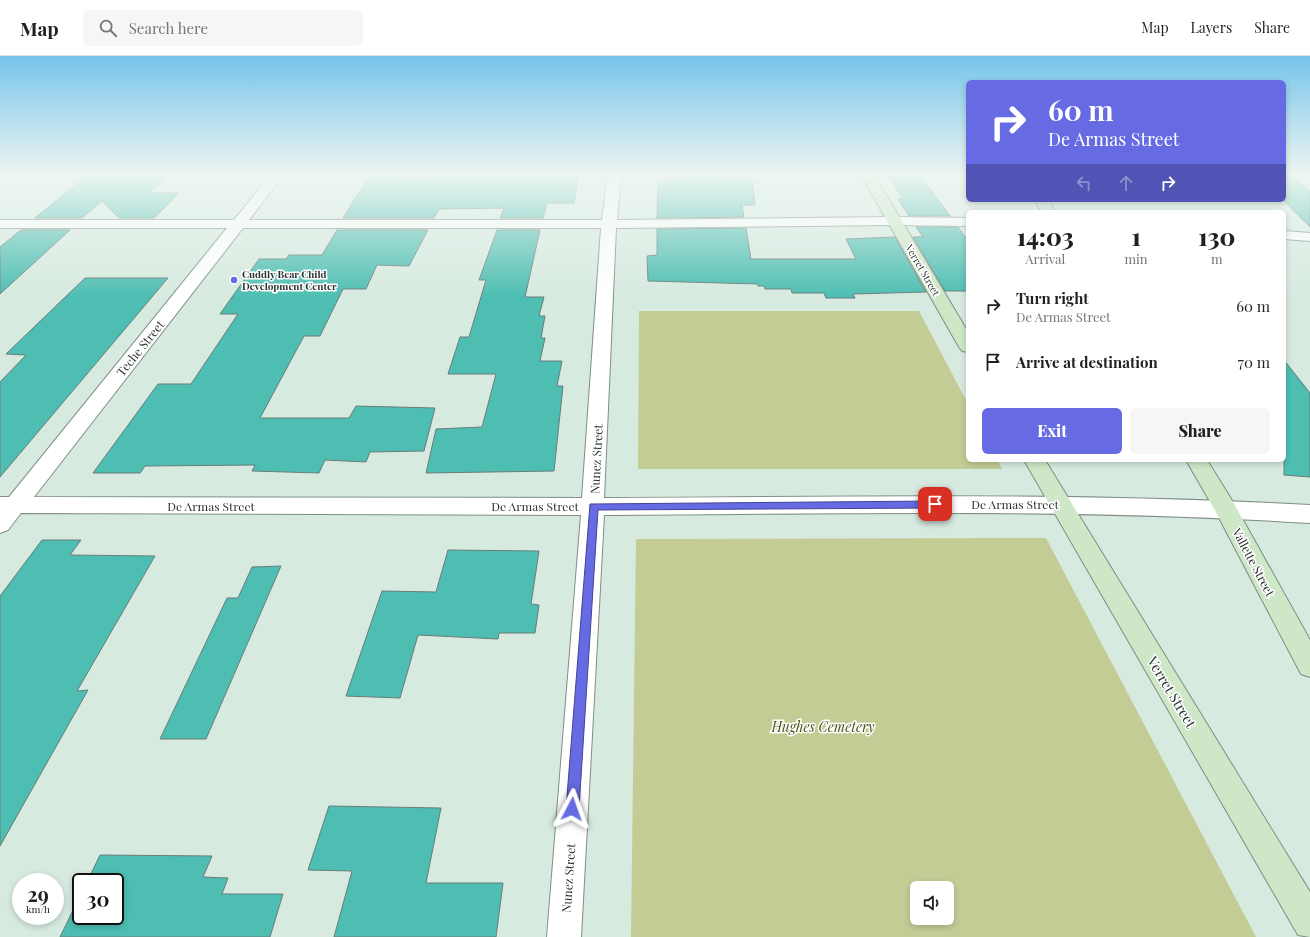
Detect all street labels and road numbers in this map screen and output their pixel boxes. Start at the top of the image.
street label: Verret Street [902,241,944,299]
street label: Teche Street [113,316,168,379]
street label: Nunez Street [586,423,606,494]
street label: De Armas Street [971,496,1059,512]
street label: De Armas Street [167,498,255,514]
street label: De Armas Street [491,498,579,514]
street label: Vallette Street [1229,524,1279,599]
street label: Verret Street [1143,652,1201,732]
street label: Nunez Street [558,842,578,913]

